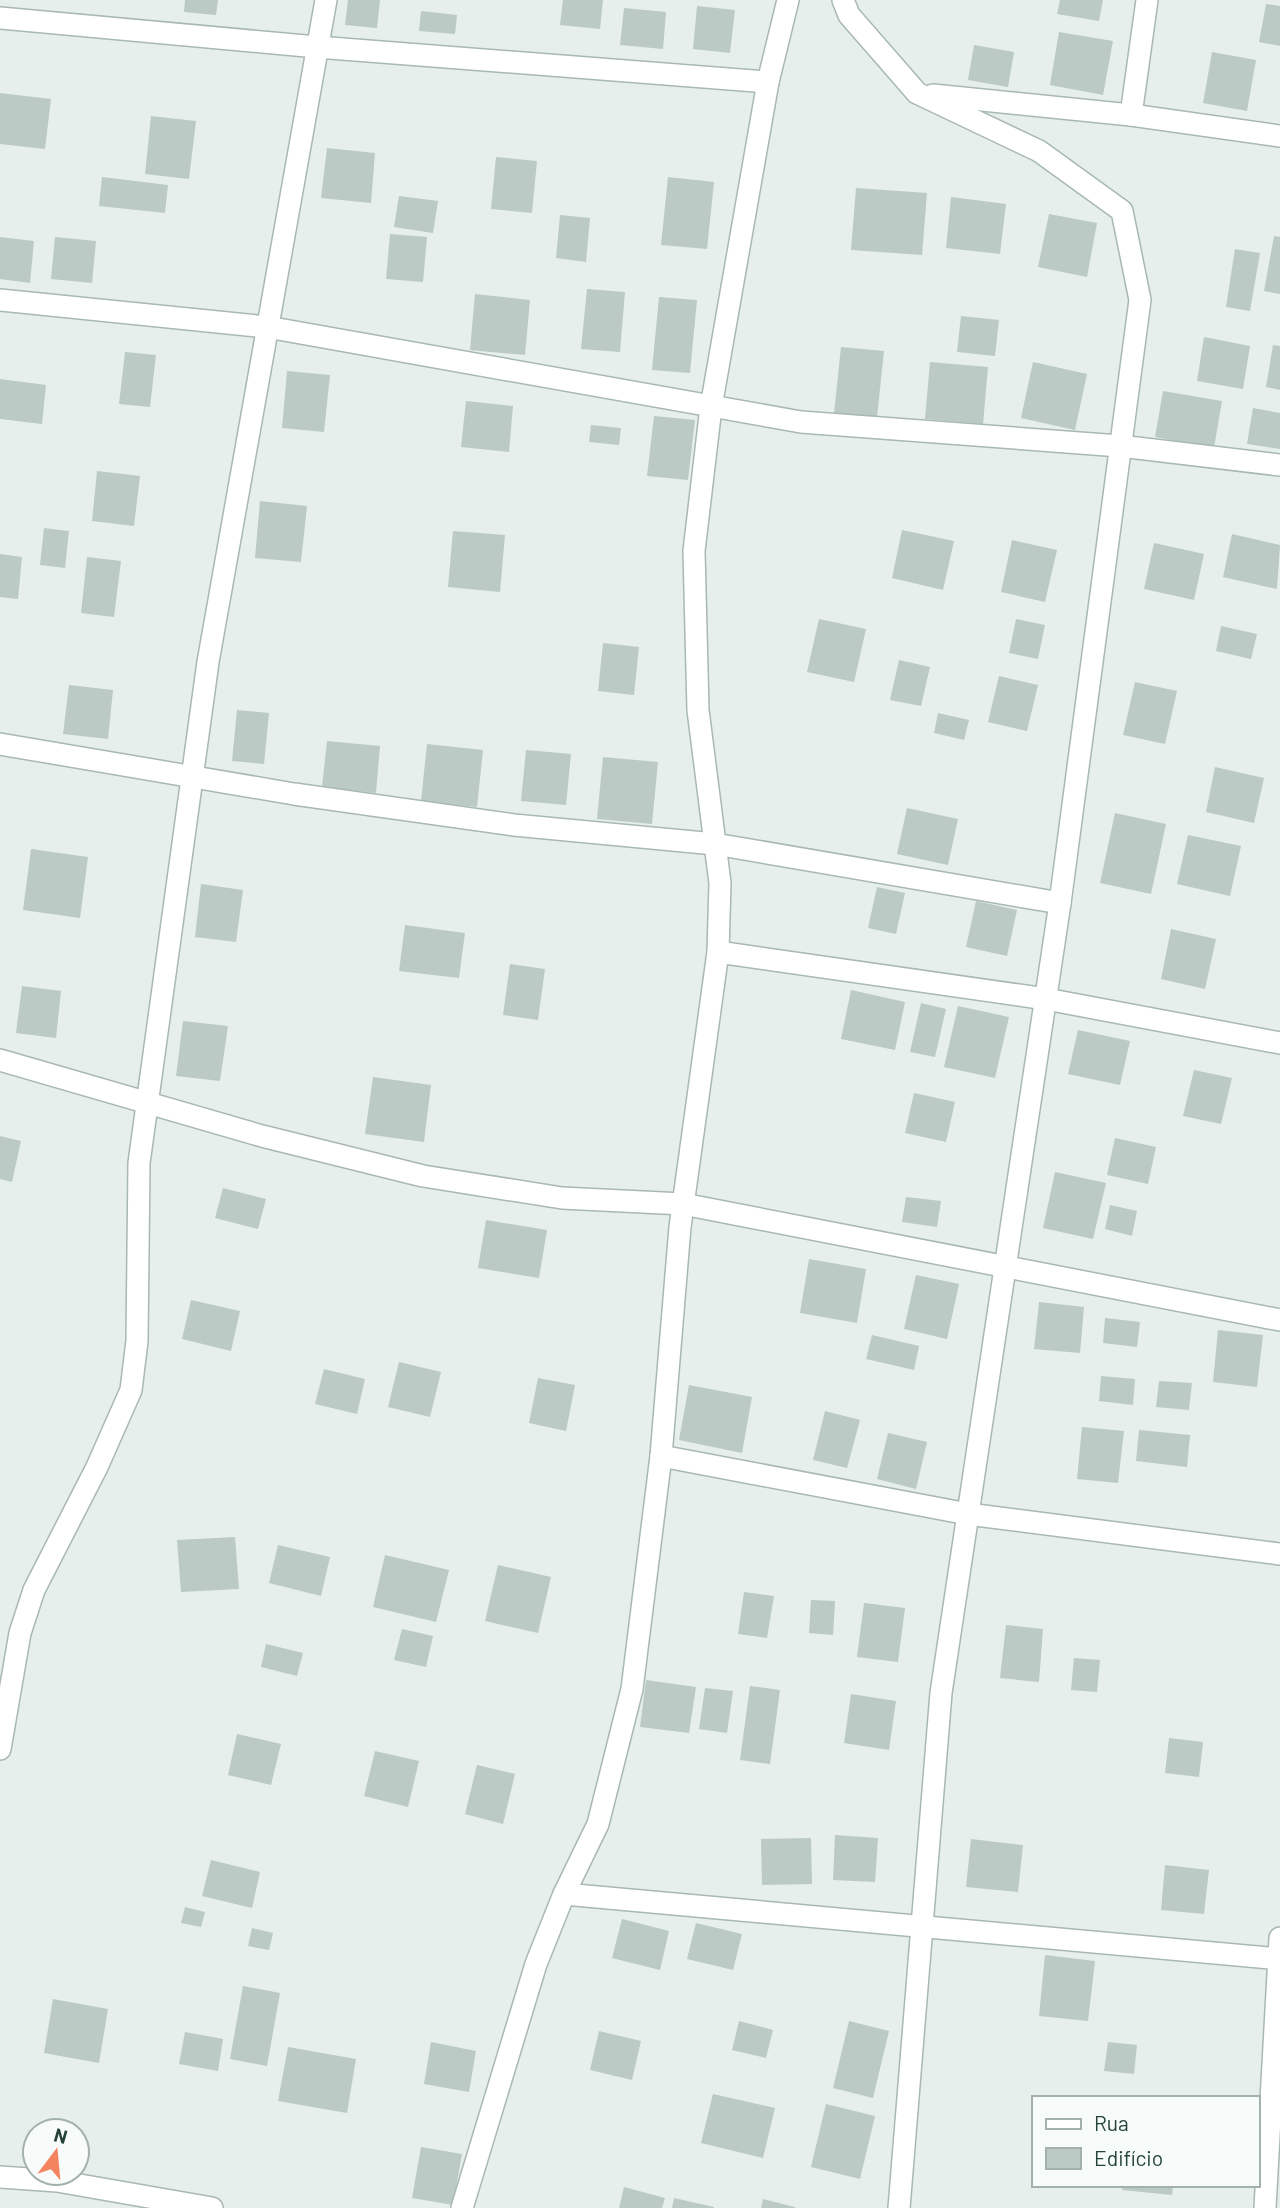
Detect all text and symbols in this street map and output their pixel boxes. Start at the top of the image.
legend [1032,2096,1259,2187]
text: Rua [1094,2110,1129,2135]
north arrow [21,2117,91,2187]
text: N [52,2122,70,2148]
text: Edifício [1094,2145,1163,2170]

